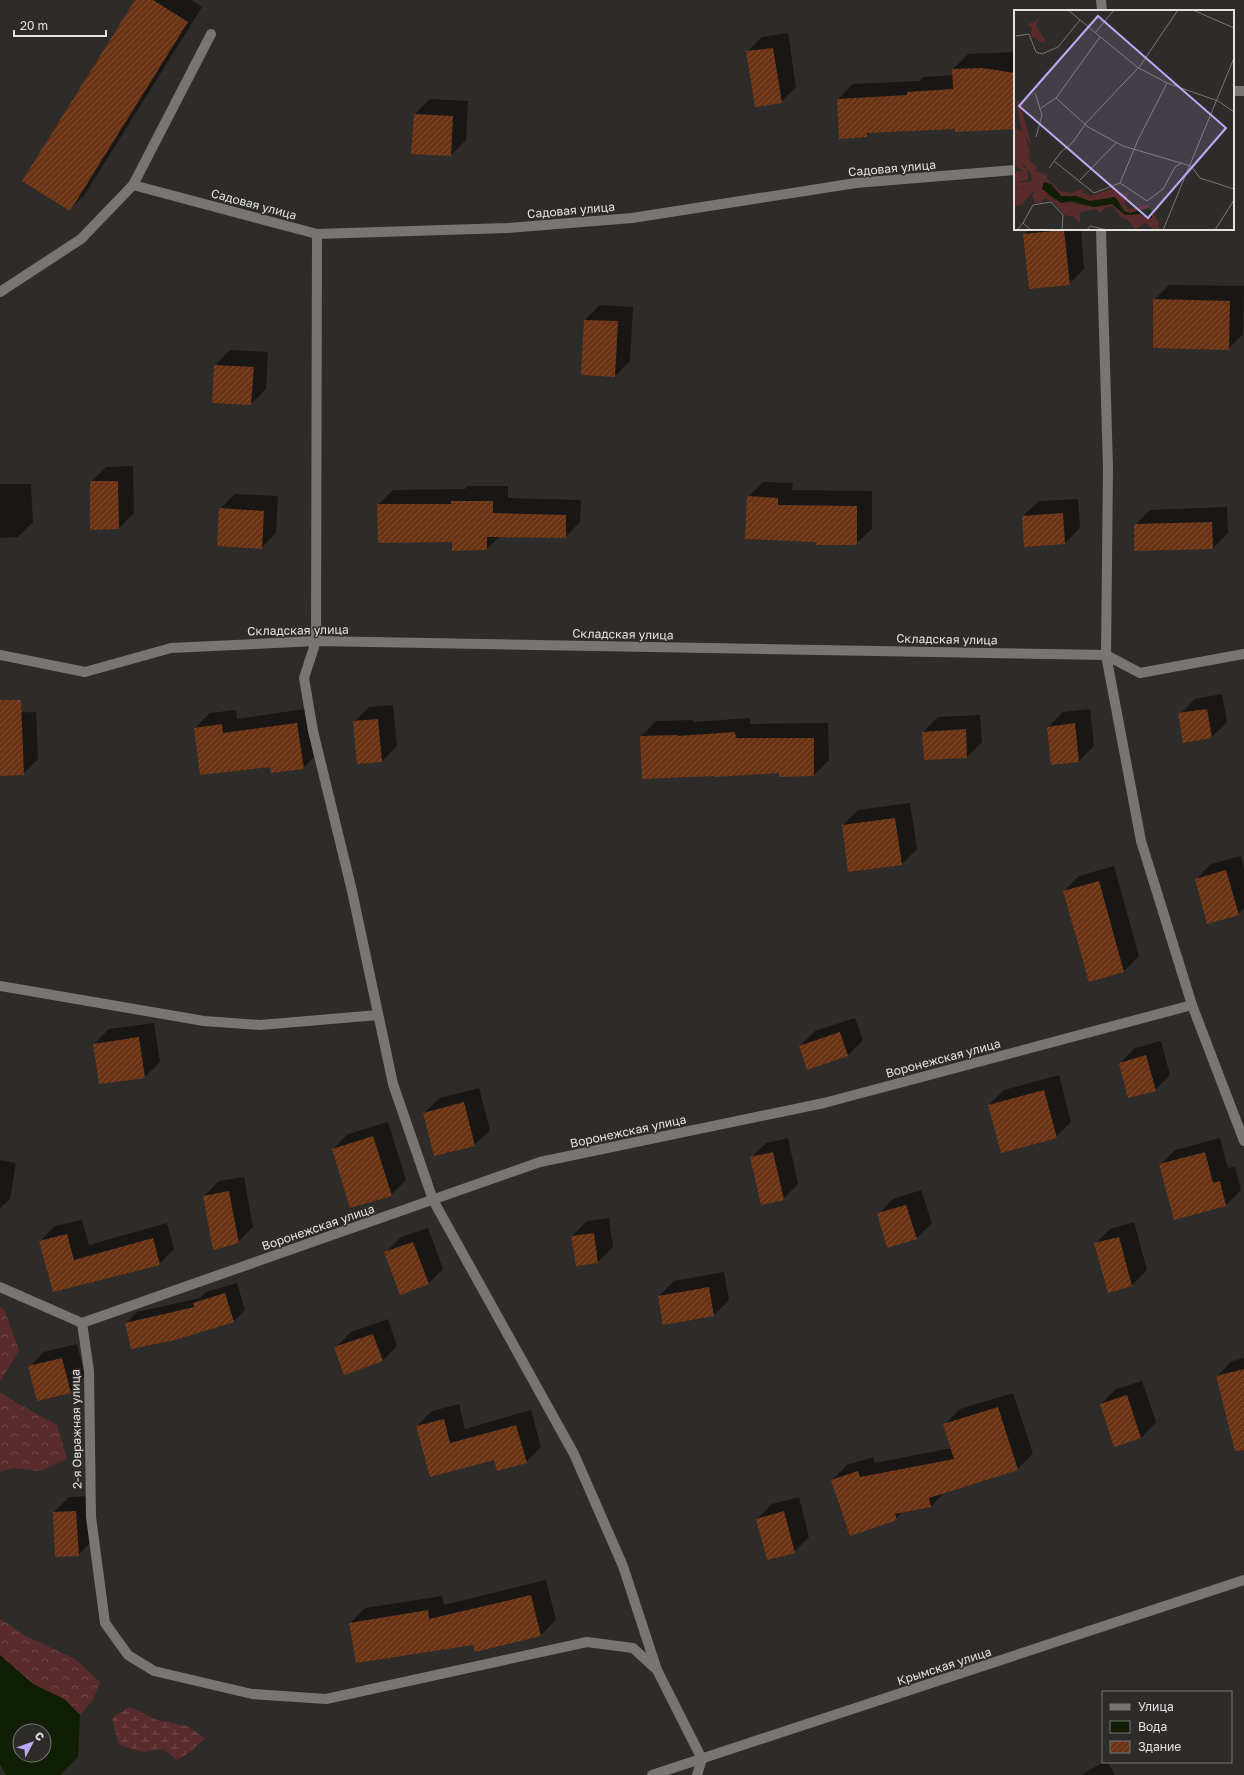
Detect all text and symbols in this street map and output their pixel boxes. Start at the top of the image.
inset map [1014,10,1234,230]
scale bar [14,12,106,38]
text: 20 m [20,18,48,33]
street label: Садовая улица [848,157,936,179]
street label: Садовая улица [210,185,298,223]
street label: Садовая улица [527,199,615,221]
street label: Складская улица [247,622,349,638]
street label: Складская улица [572,626,674,642]
street label: Складская улица [896,631,998,647]
street label: Воронежская улица [884,1035,1002,1081]
street label: Воронежская улица [569,1111,687,1151]
street label: Воронежская улица [260,1201,376,1253]
street label: 2-я Овражная улица [67,1369,85,1489]
street label: Крымская улица [895,1644,993,1688]
legend [1102,1691,1232,1763]
text: Улица [1138,1699,1174,1714]
text: Вода [1138,1719,1167,1734]
north arrow [12,1723,52,1763]
text: С [32,1729,48,1743]
text: Здание [1138,1739,1181,1754]

